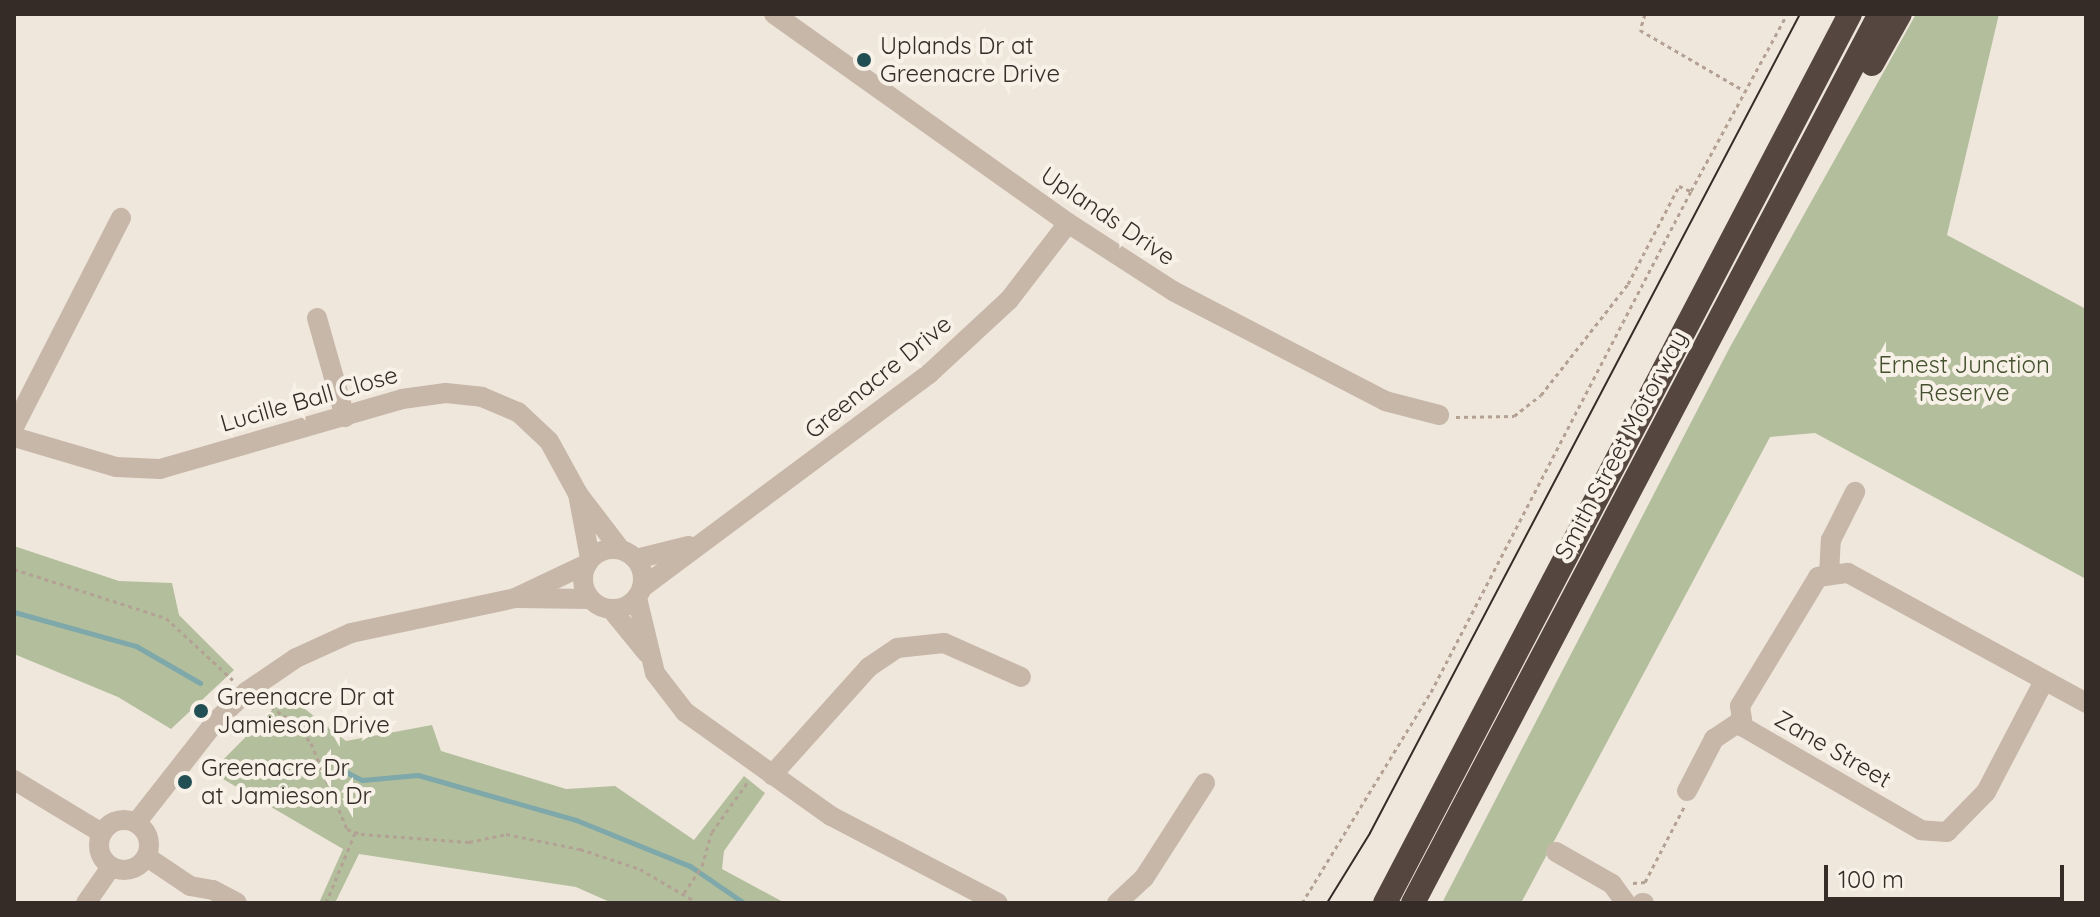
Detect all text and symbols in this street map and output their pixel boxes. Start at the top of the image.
place label: Uplands Dr at Greenacre Drive [880,32,1060,88]
marker: Uplands Dr at Greenacre Drive [855,51,873,69]
street label: Uplands Drive [1035,161,1181,271]
street label: Greenacre Drive [799,309,957,445]
street label: Smith Street Motorway [1549,326,1693,564]
park label: Ernest Junction Reserve [1878,351,2050,407]
street label: Lucille Ball Close [217,360,401,438]
place label: Greenacre Dr at Jamieson Drive [217,683,395,739]
marker: Greenacre Dr at Jamieson Drive [192,702,210,720]
street label: Zane Street [1770,704,1896,794]
place label: Greenacre Dr at Jamieson Dr [201,754,372,810]
marker: Greenacre Dr at Jamieson Dr [176,773,194,791]
scale bar [1828,849,2068,899]
text: 100 m [1838,864,1904,894]

